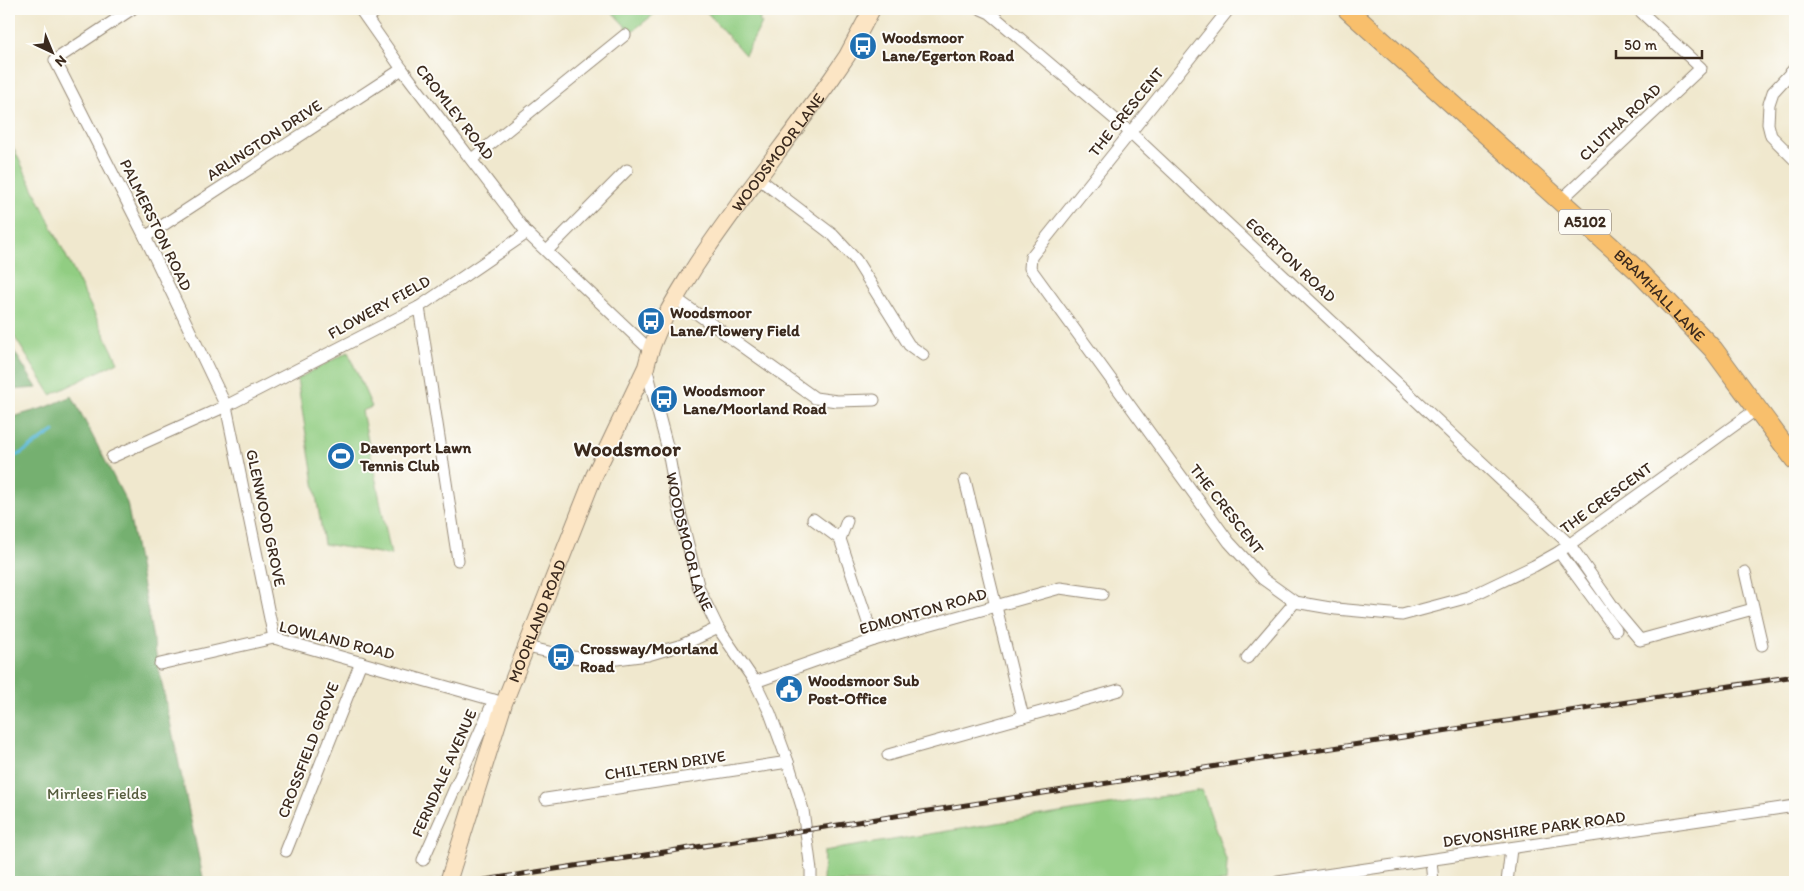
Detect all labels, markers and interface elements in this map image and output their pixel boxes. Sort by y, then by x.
north arrow [28,28,78,78]
place label: Woodsmoor Lane/Egerton Road [882,28,1014,66]
scale bar [1616,28,1703,60]
bus stop icon: Woodsmoor Lane/Egerton Road [848,31,878,61]
text: 50 m [1624,36,1657,54]
text: N [51,52,70,70]
street label: CROMLEY ROAD [412,60,499,164]
street label: THE CRESCENT [1084,64,1168,160]
street label: CLUTHA ROAD [1575,79,1665,165]
street label: WOODSMOOR LANE [727,89,828,215]
street label: ARLINGTON DRIVE [203,96,325,184]
street label: PALMERSTON ROAD [116,156,196,294]
road number: A5102 [1559,210,1611,234]
street label: EGERTON ROAD [1242,213,1340,307]
street label: BRAMHALL LANE [1610,245,1710,345]
street label: FLOWERY FIELD [325,271,433,343]
place label: Woodsmoor Lane/Flowery Field [670,303,800,341]
bus stop icon: Woodsmoor Lane/Flowery Field [636,306,666,336]
place label: Woodsmoor Lane/Moorland Road [683,381,827,418]
bus stop icon: Woodsmoor Lane/Moorland Road [649,384,679,414]
district label: Woodsmoor [573,436,681,461]
place label: Davenport Lawn Tennis Club [359,438,472,475]
sports icon: Davenport Lawn Tennis Club [326,441,356,471]
street label: GLENWOOD GROVE [242,448,290,588]
street label: THE CRESCENT [1556,458,1656,538]
street label: THE CRESCENT [1186,460,1268,558]
street label: WOODSMOOR LANE [663,470,718,614]
street label: MOORLAND ROAD [504,556,570,685]
street label: EDMONTON ROAD [857,584,989,638]
street label: LOWLAND ROAD [277,616,397,664]
place label: Crossway/Moorland Road [580,639,718,676]
bus stop icon: Crossway/Moorland Road [546,642,576,672]
place label: Woodsmoor Sub Post-Office [808,671,919,708]
public building icon: Woodsmoor Sub Post-Office [774,674,804,704]
street label: CROSSFIELD GROVE [273,679,343,821]
street label: FERNDALE AVENUE [407,706,481,840]
street label: CHILTERN DRIVE [603,746,727,784]
park label: Mirrlees Fields [47,784,147,803]
street label: DEVONSHIRE PARK ROAD [1441,807,1627,851]

